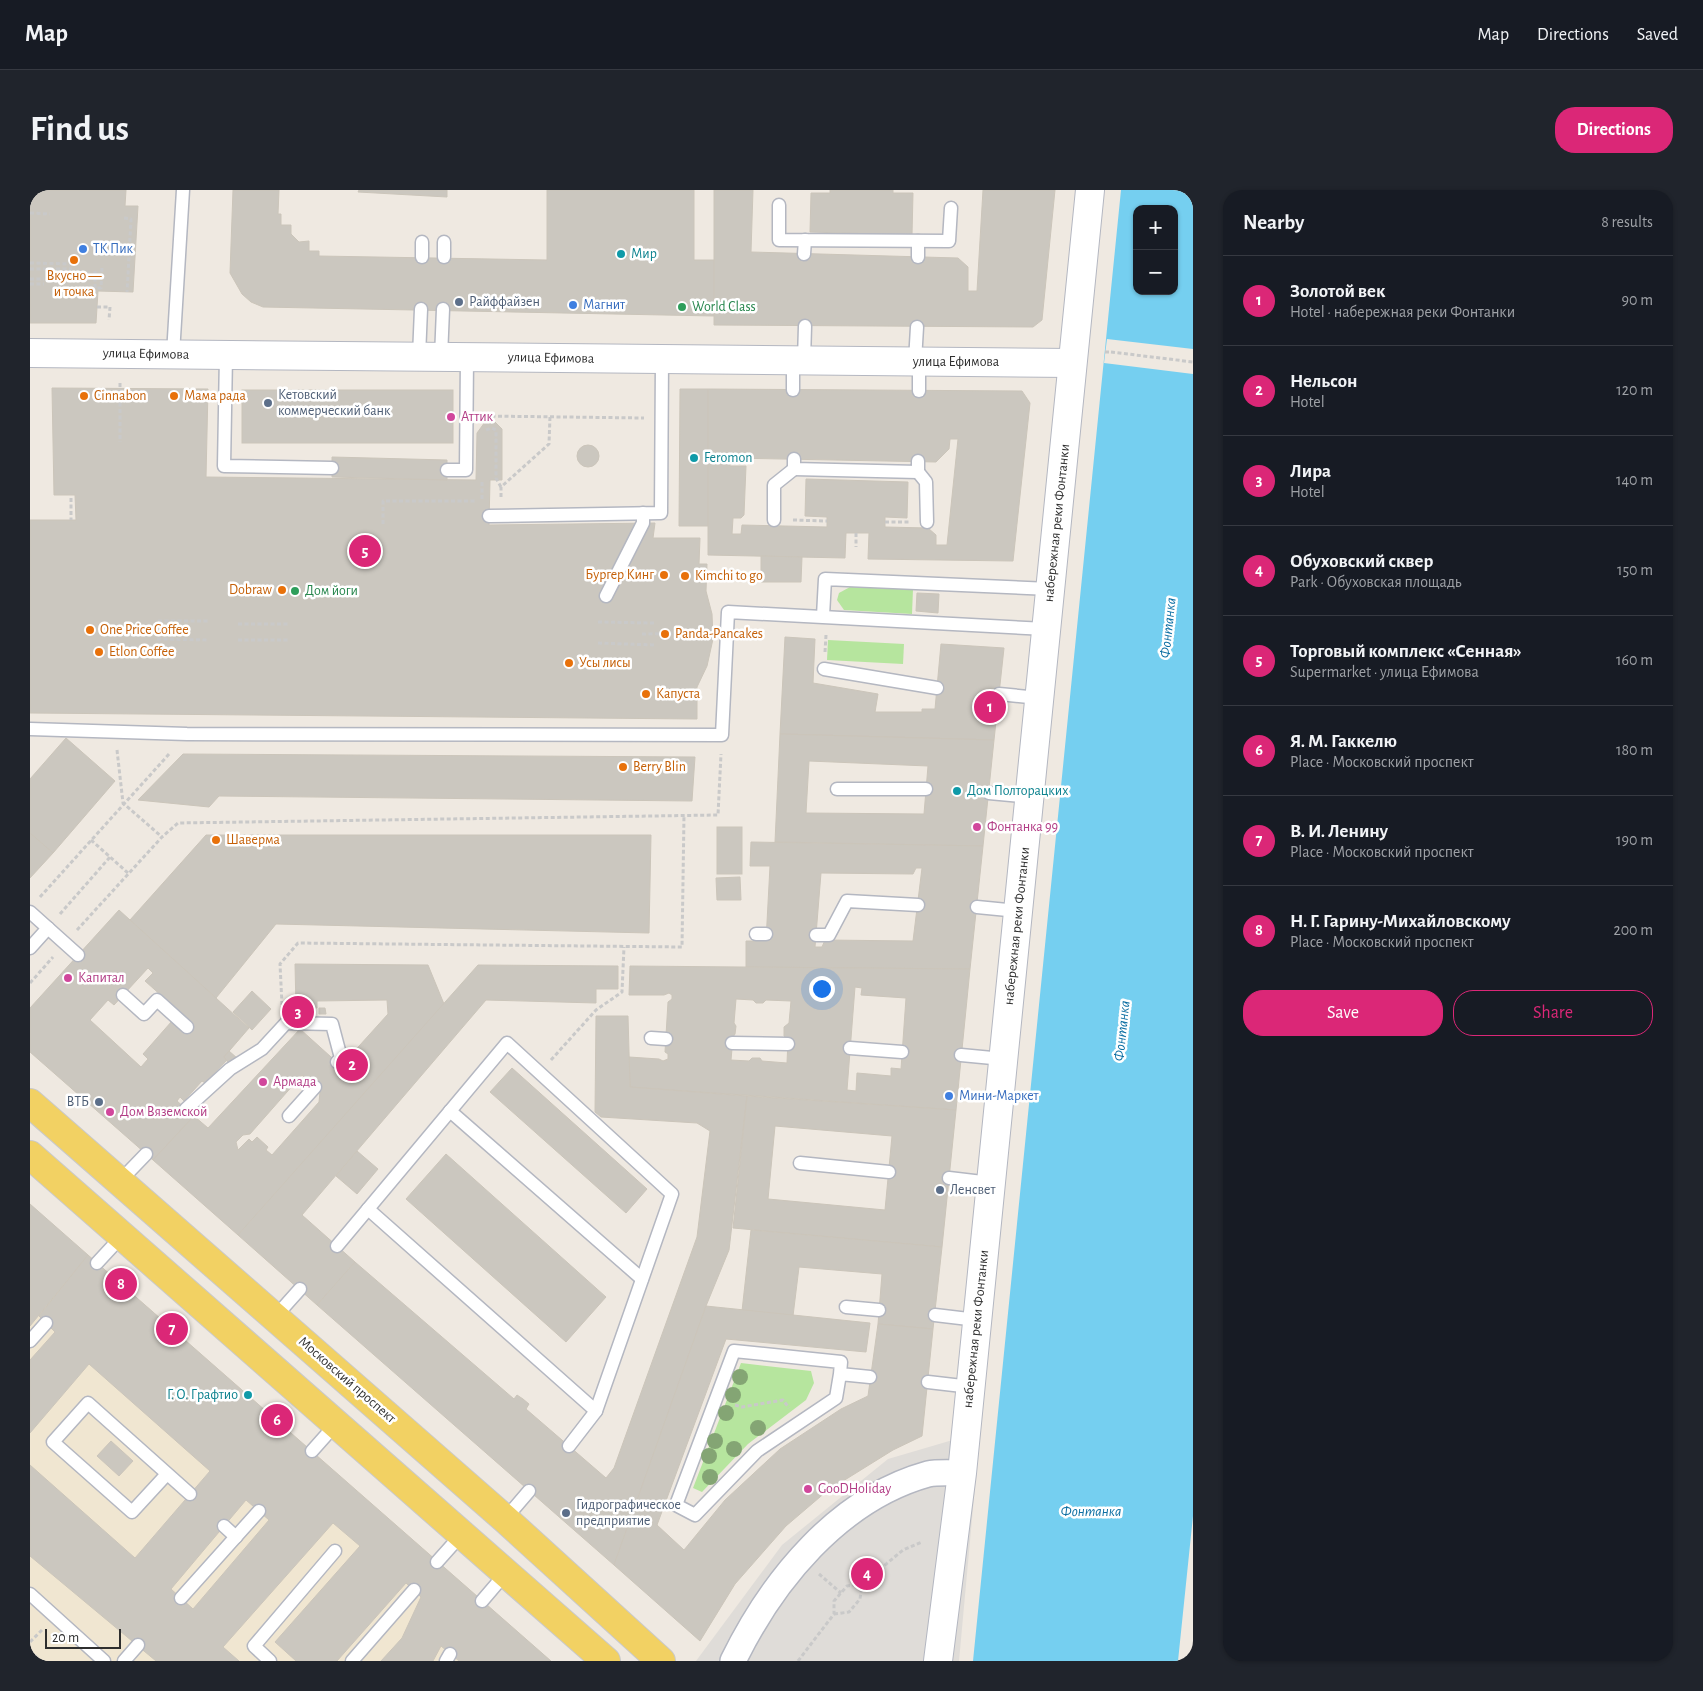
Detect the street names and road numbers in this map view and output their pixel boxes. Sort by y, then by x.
street label: улица Ефимова [102,346,190,362]
street label: улица Ефимова [507,350,595,366]
street label: улица Ефимова [912,355,1000,369]
street label: набережная реки Фонтанки [1042,443,1072,603]
street label: набережная реки Фонтанки [1002,846,1032,1006]
street label: набережная реки Фонтанки [961,1249,991,1409]
street label: Московский проспект [296,1334,399,1426]

